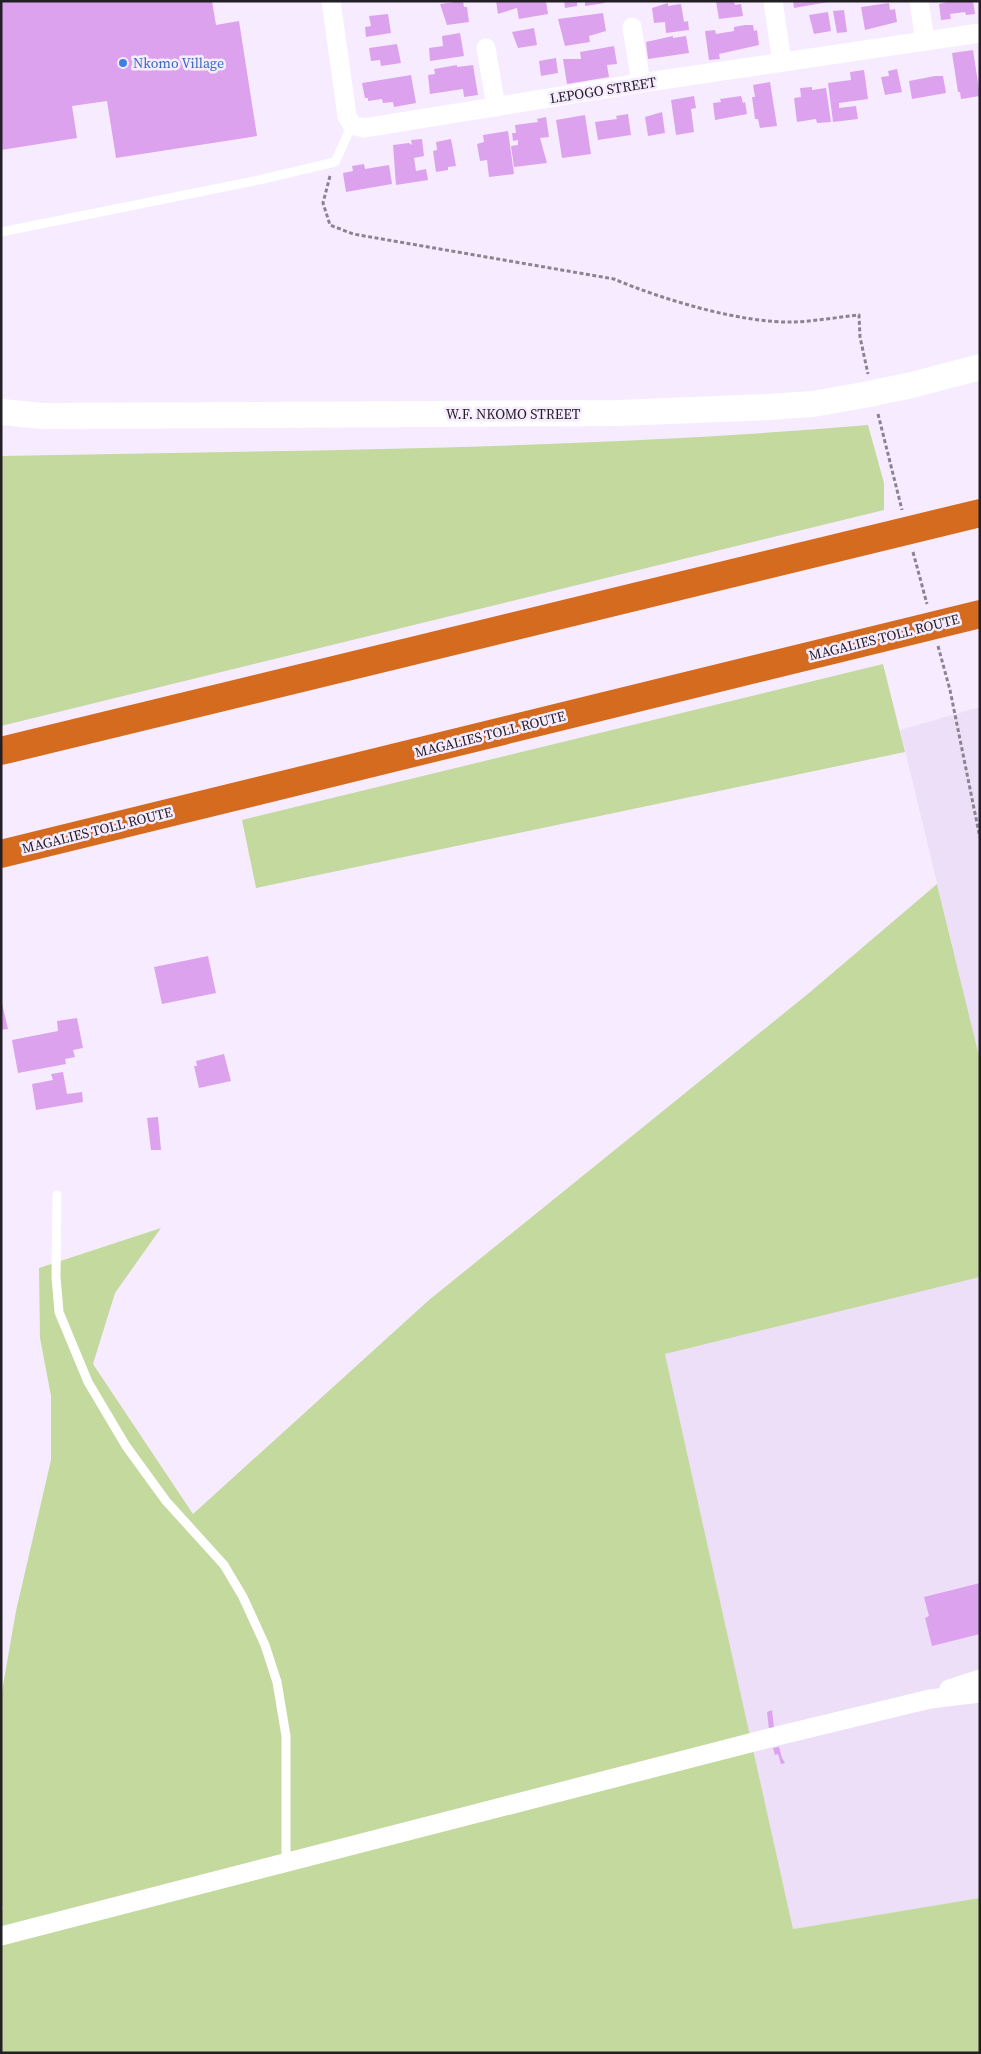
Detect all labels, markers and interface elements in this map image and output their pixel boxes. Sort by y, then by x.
place label: Nkomo Village [133,53,224,73]
marker: Nkomo Village [117,57,129,69]
street label: LEPOGO STREET [548,72,658,108]
street label: W.F. NKOMO STREET [446,404,581,424]
street label: MAGALIES TOLL ROUTE [807,609,961,665]
street label: MAGALIES TOLL ROUTE [413,706,567,762]
street label: MAGALIES TOLL ROUTE [20,802,174,858]

